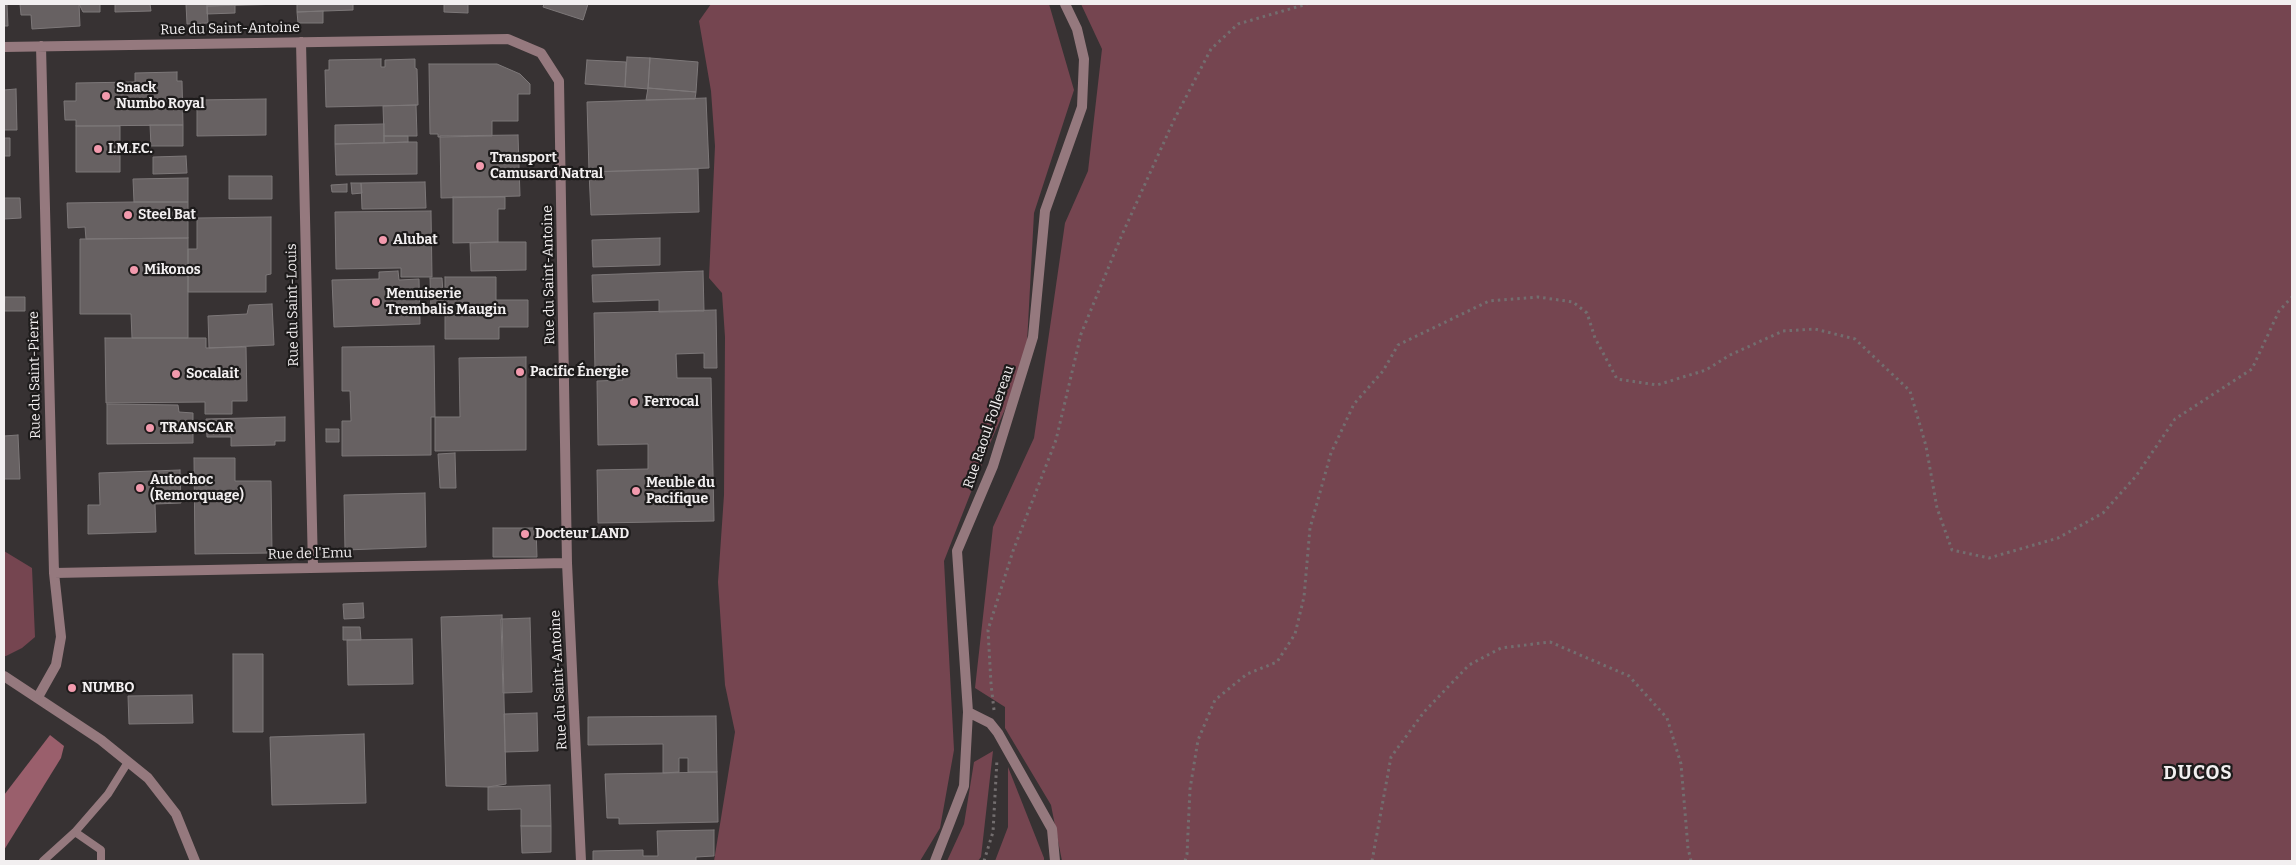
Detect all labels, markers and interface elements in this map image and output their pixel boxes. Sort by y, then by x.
street label: Rue du Saint-Antoine [160,19,300,39]
place label: Snack Numbo Royal [116,80,205,112]
marker: Snack Numbo Royal [100,90,112,102]
place label: I.M.F.C. [108,141,153,157]
marker: I.M.F.C. [92,143,104,155]
place label: Transport Camusard Natral [490,150,603,182]
marker: Transport Camusard Natral [474,160,486,172]
street label: Rue du Saint-Antoine [539,205,559,345]
place label: Steel Bat [138,207,196,223]
marker: Steel Bat [122,209,134,221]
place label: Alubat [393,232,438,248]
marker: Alubat [377,234,389,246]
street label: Rue du Saint-Louis [284,243,302,367]
place label: Mikonos [144,262,201,278]
marker: Mikonos [128,264,140,276]
place label: Menuiserie Trembalis Maugin [386,286,506,318]
marker: Menuiserie Trembalis Maugin [370,296,382,308]
street label: Rue du Saint-Pierre [25,311,45,439]
street label: Rue Raoul Follereau [960,363,1018,491]
place label: Pacific Énergie [530,364,629,380]
place label: Socalait [186,366,239,382]
marker: Pacific Énergie [514,366,526,378]
marker: Socalait [170,368,182,380]
place label: Ferrocal [644,394,699,410]
marker: Ferrocal [628,396,640,408]
place label: TRANSCAR [160,420,234,436]
marker: TRANSCAR [144,422,156,434]
place label: Autochoc (Remorquage) [150,472,244,504]
place label: Meuble du Pacifique [646,475,715,508]
marker: Autochoc (Remorquage) [134,482,146,494]
marker: Meuble du Pacifique [630,485,642,497]
place label: Docteur LAND [535,526,629,542]
marker: Docteur LAND [519,528,531,540]
street label: Rue de l'Emu [268,545,352,563]
street label: Rue du Saint-Antoine [547,610,571,750]
place label: NUMBO [82,680,134,696]
marker: NUMBO [66,682,78,694]
district label: DUCOS [2163,763,2233,785]

